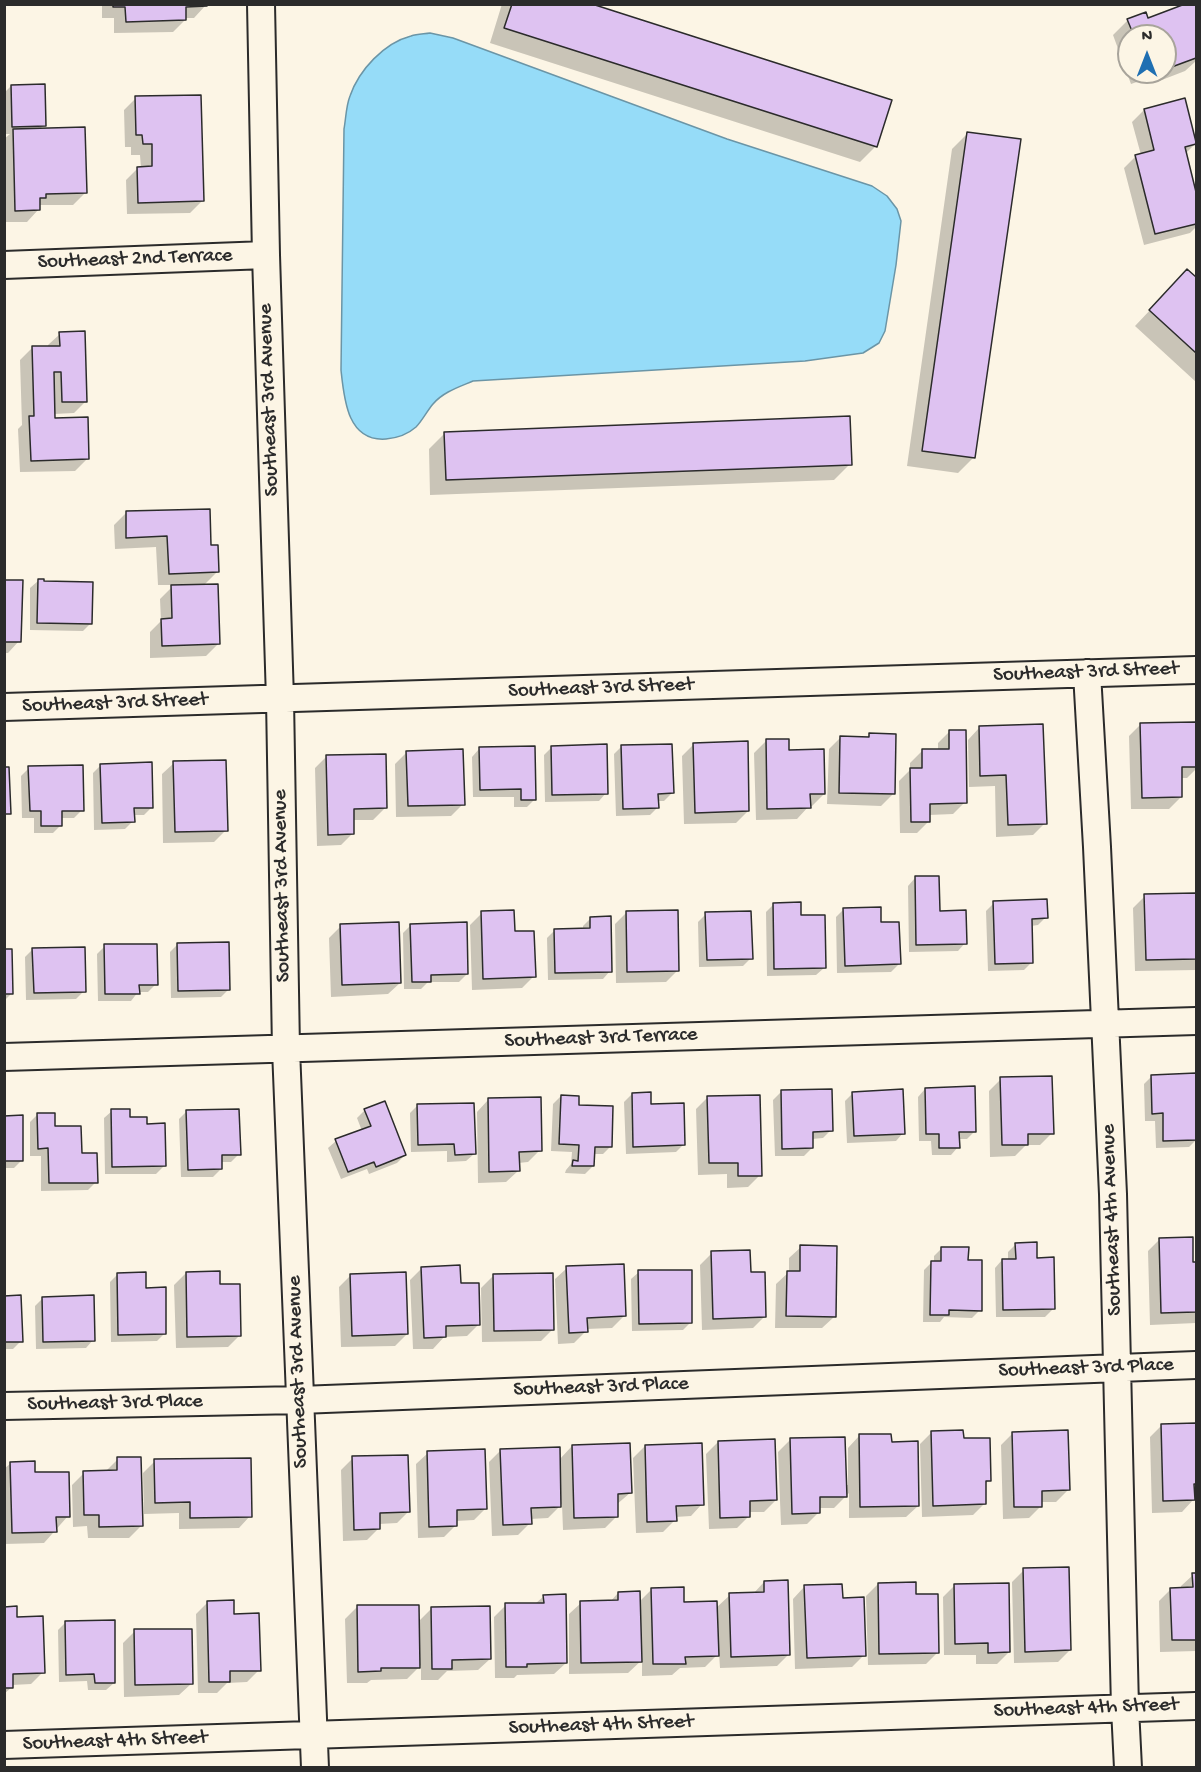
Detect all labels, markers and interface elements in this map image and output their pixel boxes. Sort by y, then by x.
north arrow [1117,24,1177,84]
text: N [1142,28,1152,47]
street label: Southeast 2nd Terrace [37,244,233,276]
street label: Southeast 3rd Avenue [254,303,286,497]
street label: Southeast 3rd Street [993,657,1179,689]
street label: Southeast 3rd Street [508,673,694,705]
street label: Southeast 3rd Street [22,688,208,720]
street label: Southeast 3rd Avenue [269,789,297,983]
street label: Southeast 3rd Terrace [504,1023,698,1055]
street label: Southeast 4th Avenue [1097,1124,1129,1316]
street label: Southeast 3rd Avenue [283,1275,315,1469]
street label: Southeast 3rd Place [998,1353,1174,1385]
street label: Southeast 3rd Place [513,1372,689,1404]
street label: Southeast 3rd Place [27,1390,203,1418]
street label: Southeast 4th Street [993,1693,1179,1725]
street label: Southeast 4th Street [508,1710,694,1742]
street label: Southeast 4th Street [22,1726,208,1758]

